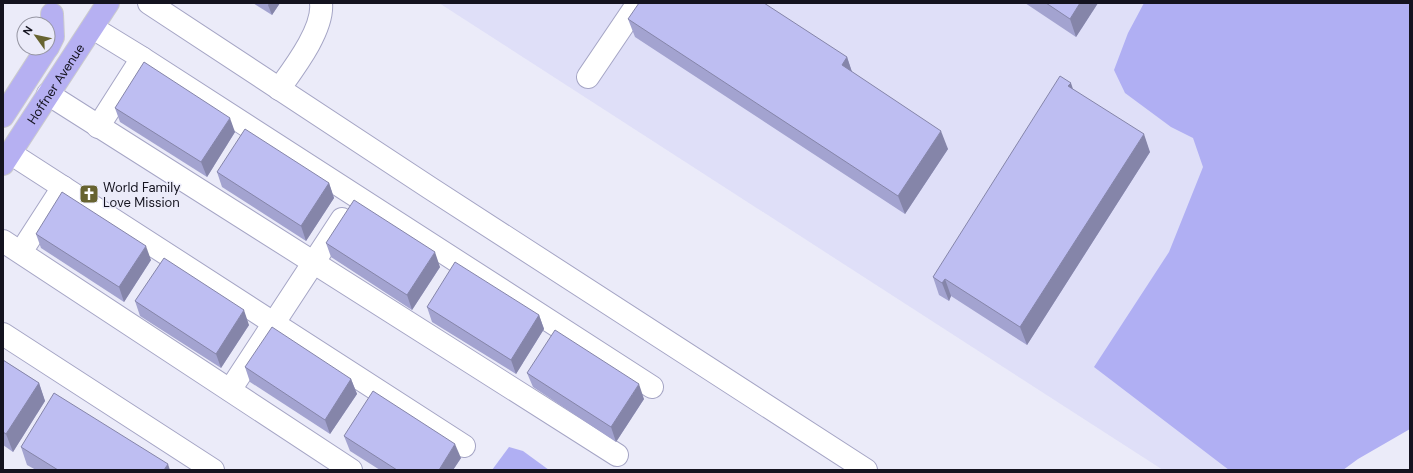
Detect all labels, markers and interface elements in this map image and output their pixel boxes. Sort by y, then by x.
north arrow [16,16,56,56]
text: N [20,23,36,38]
street label: Hoffner Avenue [23,40,88,127]
place label: World Family Love Mission [103,179,180,211]
church icon: World Family Love Mission [78,183,100,205]

